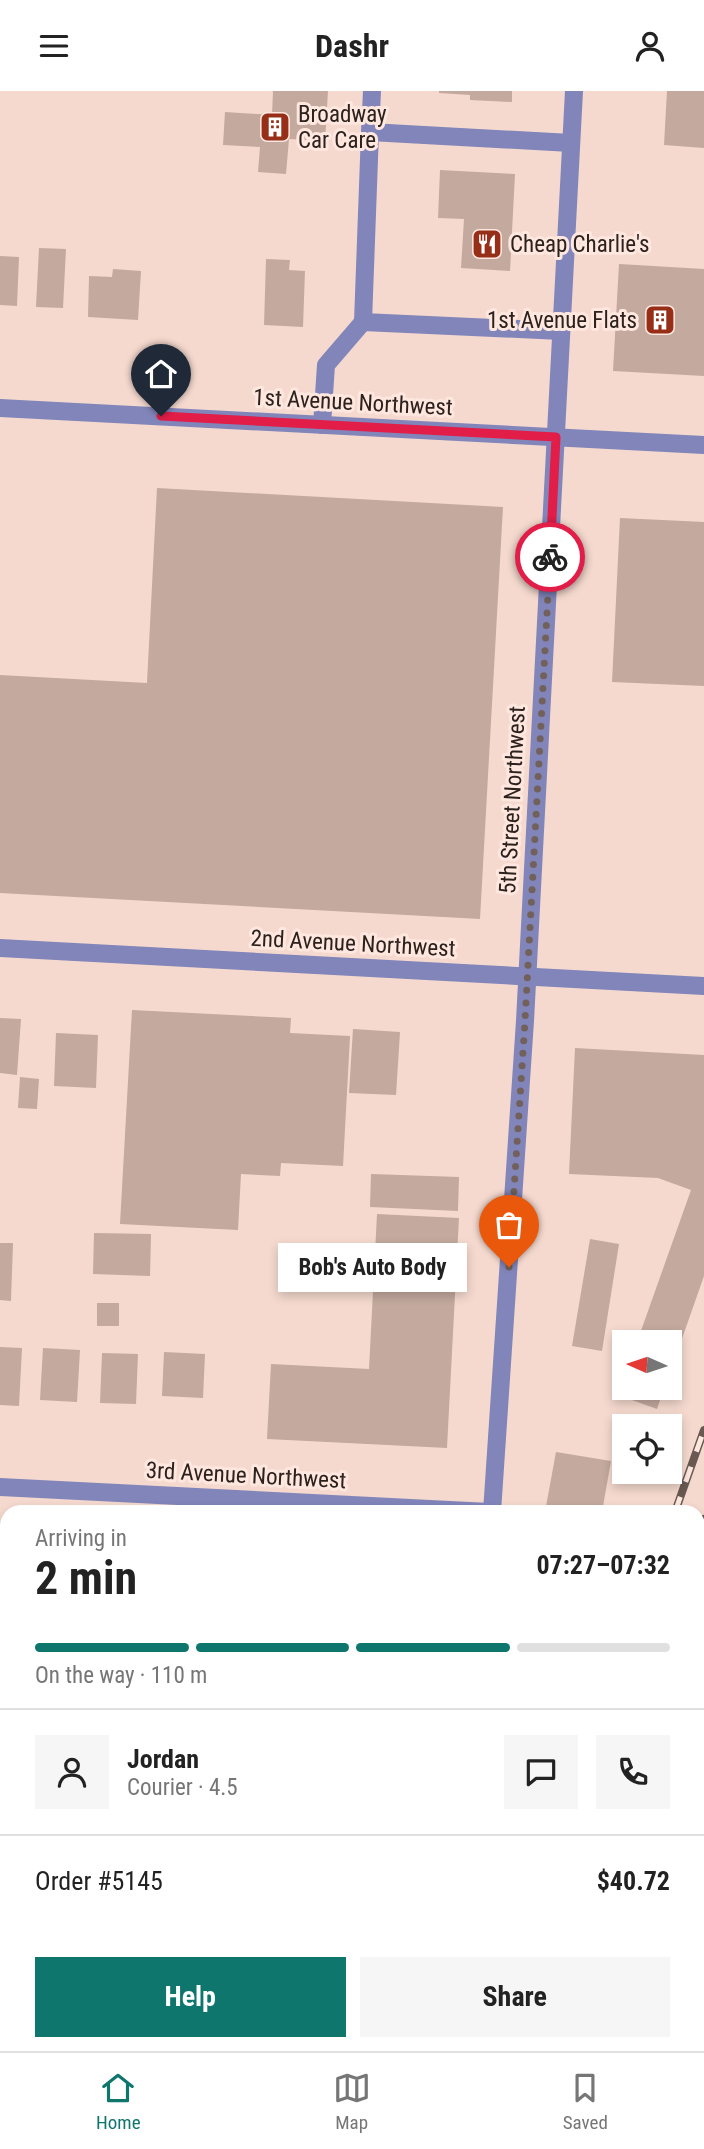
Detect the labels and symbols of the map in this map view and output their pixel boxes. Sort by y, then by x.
place label: Broadway Car Care [298,101,387,154]
building icon: Broadway Car Care [258,110,292,144]
restaurant icon: Cheap Charlie's [470,227,504,261]
place label: Cheap Charlie's [510,231,650,258]
building icon: 1st Avenue Flats [643,303,677,337]
place label: 1st Avenue Flats [487,307,637,334]
pin [131,344,191,416]
street label: 1st Avenue Northwest [253,384,453,421]
courier [515,522,585,592]
street label: 5th Street Northwest [494,705,531,895]
street label: 2nd Avenue Northwest [250,925,456,962]
pin [479,1195,539,1267]
callout: Bob's Auto Body [278,1243,467,1291]
north arrow [612,1330,682,1400]
street label: 3rd Avenue Northwest [145,1457,347,1494]

